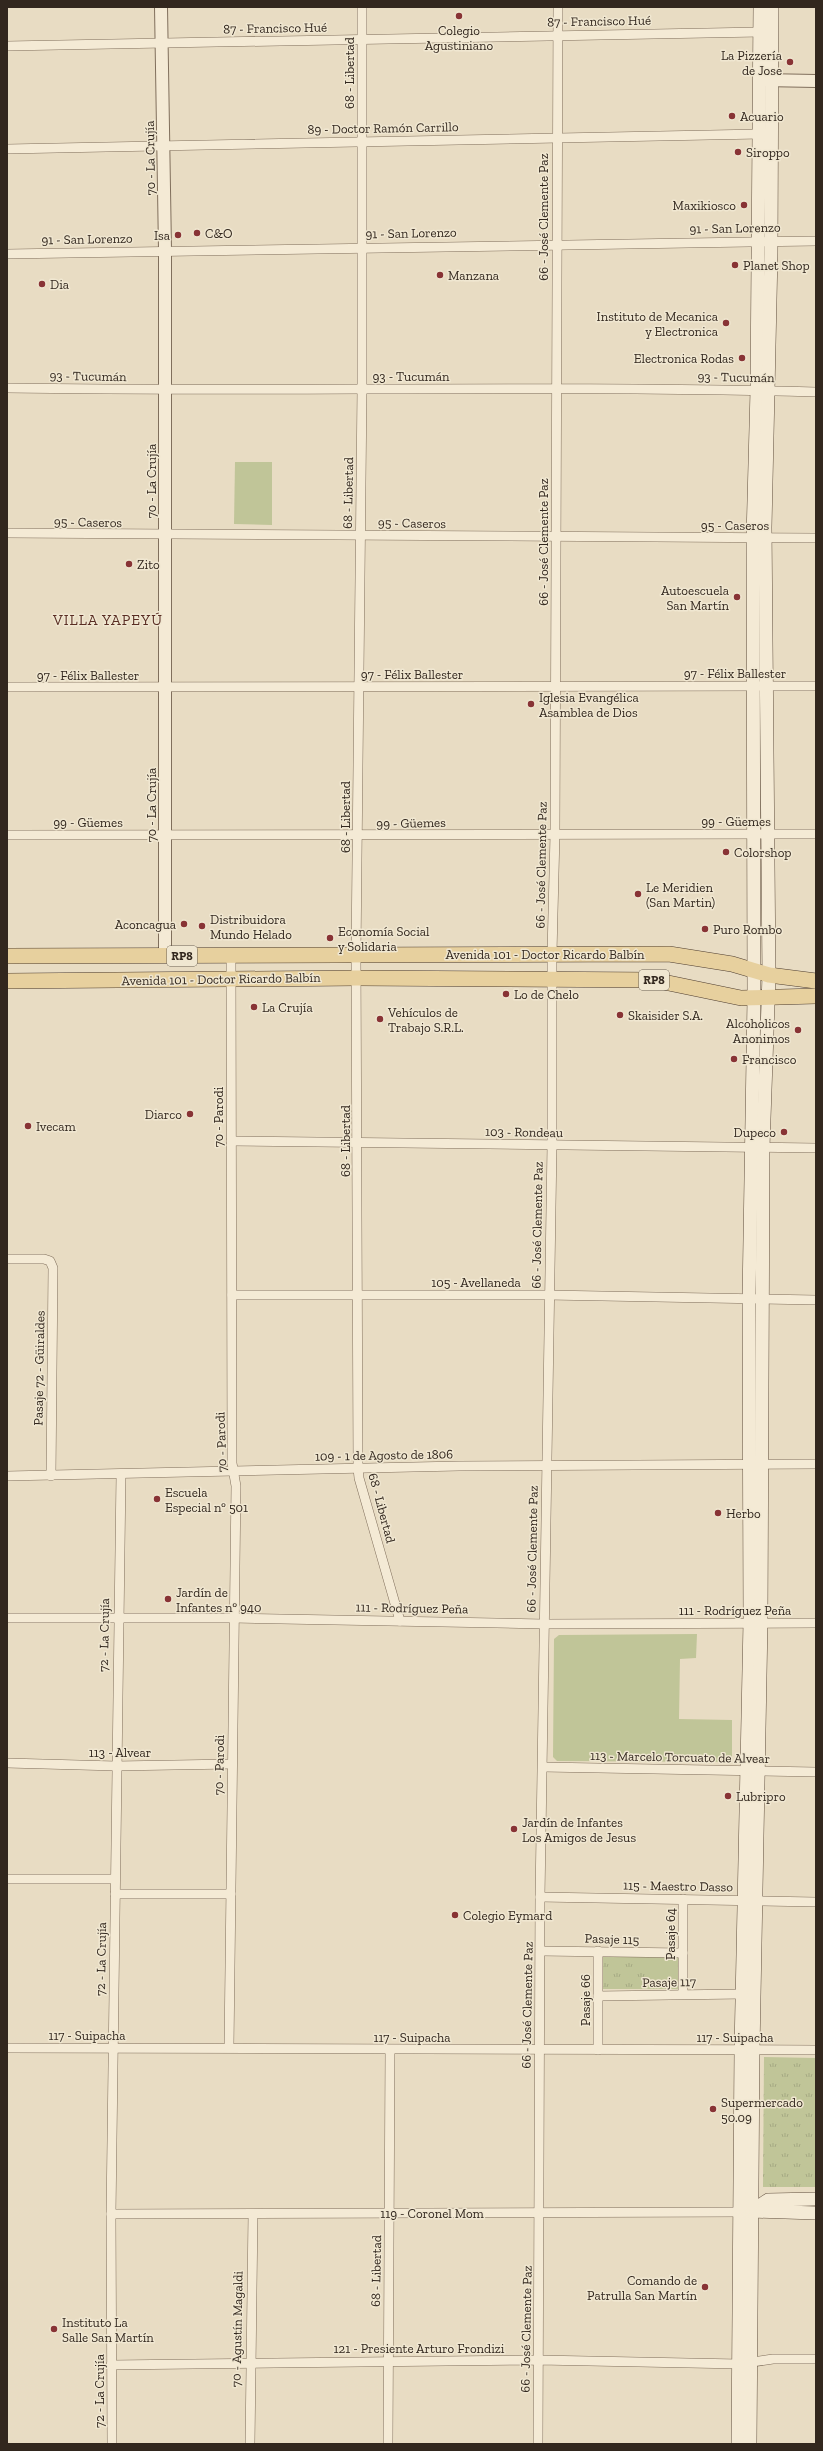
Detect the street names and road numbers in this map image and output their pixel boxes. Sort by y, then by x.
street label: 87 - Francisco Hué [547,13,651,29]
street label: 87 - Francisco Hué [223,20,327,36]
street label: 68 - Libertad [342,37,357,109]
street label: 89 - Doctor Ramón Carrillo [307,119,459,137]
street label: 70 - La Crujía [142,120,159,195]
street label: 66 - José Clemente Paz [536,153,551,281]
street label: 91 - San Lorenzo [689,220,781,236]
street label: 91 - San Lorenzo [365,225,457,241]
street label: 91 - San Lorenzo [41,231,133,247]
street label: 93 - Tucumán [49,368,127,384]
street label: 93 - Tucumán [372,369,450,384]
street label: 93 - Tucumán [697,369,775,385]
street label: 70 - La Crujía [144,443,160,518]
street label: 68 - Libertad [340,457,356,529]
street label: 66 - José Clemente Paz [536,478,551,606]
street label: 95 - Caseros [54,514,123,530]
street label: 95 - Caseros [378,515,447,531]
street label: 95 - Caseros [701,518,769,533]
street label: 97 - Félix Ballester [684,666,786,681]
street label: 97 - Félix Ballester [361,667,463,682]
street label: 97 - Félix Ballester [37,668,139,683]
street label: 70 - La Crujía [144,767,160,842]
street label: 68 - Libertad [338,781,353,853]
street label: 66 - José Clemente Paz [532,801,550,929]
street label: 99 - Güemes [701,814,771,829]
street label: 99 - Güemes [53,815,123,830]
street label: 99 - Güemes [376,815,446,831]
road number: RP8 [167,946,197,966]
street label: Avenida 101 - Doctor Ricardo Balbín [445,947,645,962]
street label: Avenida 101 - Doctor Ricardo Balbín [121,970,321,988]
road number: RP8 [639,970,669,990]
street label: 70 - Parodi [211,1086,226,1147]
street label: 68 - Libertad [338,1105,353,1177]
street label: 103 - Rondeau [485,1124,564,1140]
street label: 66 - José Clemente Paz [528,1161,546,1289]
street label: 105 - Avellaneda [431,1275,522,1290]
street label: Pasaje 72 - Güiraldes [30,1310,49,1426]
street label: 70 - Parodi [212,1411,230,1473]
street label: 109 - 1 de Agosto de 1806 [315,1446,453,1464]
street label: 68 - Libertad [365,1471,399,1545]
street label: 66 - José Clemente Paz [523,1485,541,1613]
street label: 72 - La Crujía [96,1597,113,1672]
street label: 111 - Rodríguez Peña [356,1600,469,1616]
street label: 111 - Rodríguez Peña [679,1603,792,1618]
street label: 70 - Parodi [211,1734,227,1795]
street label: 113 - Alvear [89,1745,151,1760]
street label: 113 - Marcelo Torcuato de Alvear [590,1748,770,1766]
street label: 115 - Maestro Dasso [623,1878,733,1894]
street label: Pasaje 64 [663,1908,679,1960]
street label: 72 - La Crujía [93,1921,110,1996]
street label: Pasaje 115 [584,1931,640,1948]
street label: 66 - José Clemente Paz [518,1941,536,2069]
street label: Pasaje 66 [578,1974,594,2026]
street label: Pasaje 117 [642,1974,696,1991]
street label: 117 - Suipacha [48,2028,126,2043]
street label: 117 - Suipacha [373,2030,451,2045]
street label: 117 - Suipacha [696,2030,774,2045]
street label: 119 - Coronel Mom [380,2206,485,2221]
street label: 68 - Libertad [368,2235,384,2307]
street label: 66 - José Clemente Paz [517,2265,535,2393]
street label: 70 - Agustín Magaldi [228,2270,246,2387]
street label: 121 - Presiente Arturo Frondizi [334,2341,505,2356]
street label: 72 - La Crujía [92,2353,108,2428]

